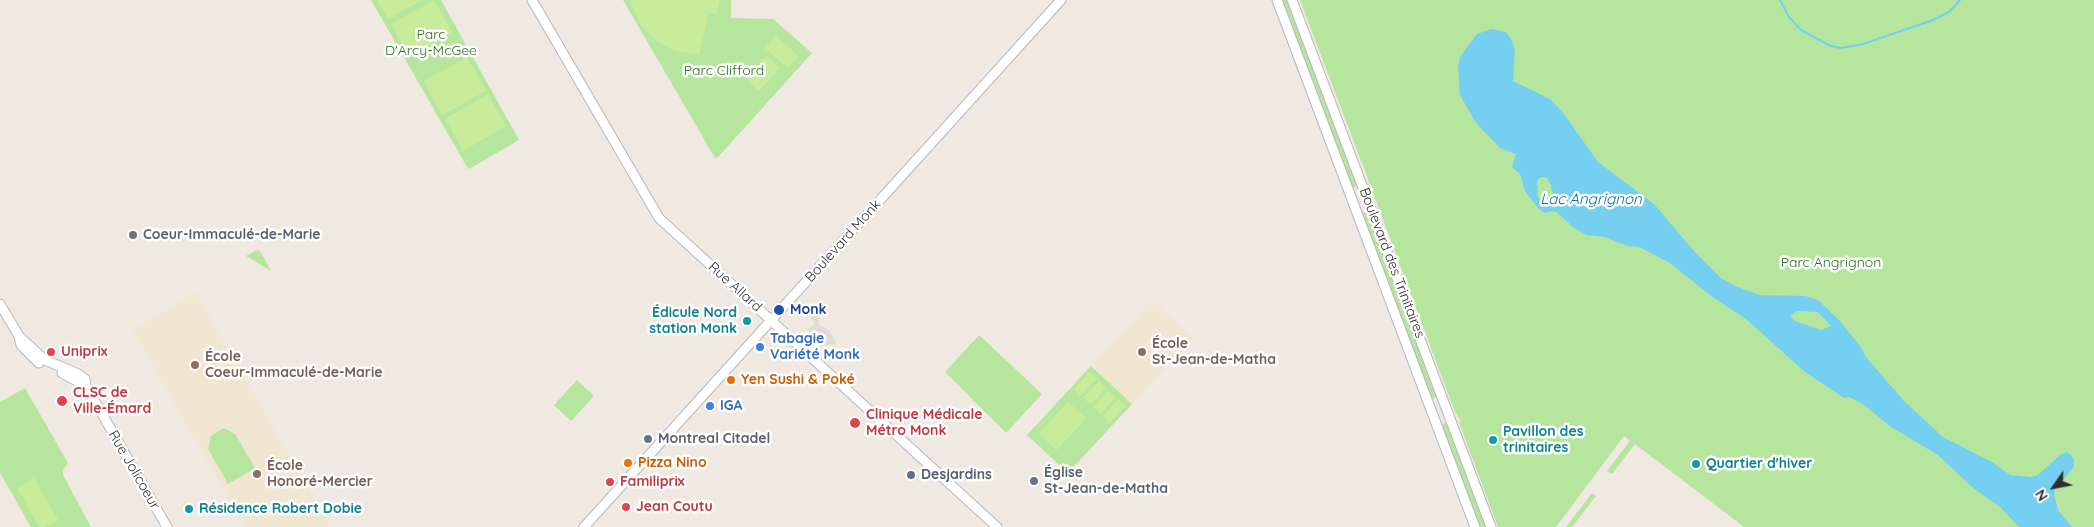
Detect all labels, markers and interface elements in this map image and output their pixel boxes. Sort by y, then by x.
park label: Parc D'Arcy-McGee [385,27,477,59]
park label: Parc Clifford [684,63,764,79]
street label: Boulevard des Trinitaires [1356,186,1428,340]
water label: Lac Angrignon [1540,190,1642,208]
street label: Boulevard Monk [802,196,884,286]
place label: Coeur-Immaculé-de-Marie [143,227,321,243]
marker: Coeur-Immaculé-de-Marie [127,229,139,241]
park label: Parc Angrignon [1781,255,1881,271]
street label: Rue Allard [705,259,765,315]
place label: Monk [790,302,827,318]
marker: Monk [772,303,786,317]
place label: Édicule Nord station Monk [649,305,737,338]
marker: Édicule Nord station Monk [741,315,753,327]
place label: Tabagie Variété Monk [770,331,860,364]
place label: École St-Jean-de-Matha [1152,336,1276,368]
marker: Tabagie Variété Monk [754,341,766,353]
place label: Uniprix [61,344,108,360]
marker: Uniprix [45,346,57,358]
marker: École St-Jean-de-Matha [1136,346,1148,358]
place label: École Coeur-Immaculé-de-Marie [205,349,383,382]
marker: École Coeur-Immaculé-de-Marie [189,359,201,371]
place label: Yen Sushi & Poké [741,372,855,388]
marker: Yen Sushi & Poké [725,374,737,386]
place label: CLSC de Ville-Émard [73,385,151,418]
marker: CLSC de Ville-Émard [55,394,69,408]
place label: IGA [720,398,743,414]
marker: IGA [704,400,716,412]
place label: Clinique Médicale Métro Monk [866,407,982,440]
marker: Clinique Médicale Métro Monk [848,416,862,430]
place label: Pavillon des trinitaires [1503,424,1583,457]
street label: Rue Jolicoeur [105,427,163,513]
place label: Montreal Citadel [658,431,770,447]
marker: Montreal Citadel [642,433,654,445]
marker: Pavillon des trinitaires [1487,434,1499,446]
place label: Pizza Nino [638,455,707,471]
place label: Quartier d'hiver [1706,456,1812,472]
marker: Pizza Nino [622,457,634,469]
place label: École Honoré-Mercier [267,458,373,491]
marker: Quartier d'hiver [1690,458,1702,470]
north arrow [2029,462,2079,512]
place label: Église St-Jean-de-Matha [1044,465,1168,498]
place label: Desjardins [921,467,992,483]
marker: École Honoré-Mercier [251,468,263,480]
marker: Desjardins [905,469,917,481]
place label: Familiprix [620,474,685,490]
marker: Église St-Jean-de-Matha [1028,475,1040,487]
marker: Familiprix [604,476,616,488]
text: N [2031,486,2052,504]
place label: Jean Coutu [636,499,713,515]
place label: Résidence Robert Dobie [199,501,362,517]
marker: Jean Coutu [620,501,632,513]
marker: Résidence Robert Dobie [183,503,195,515]

